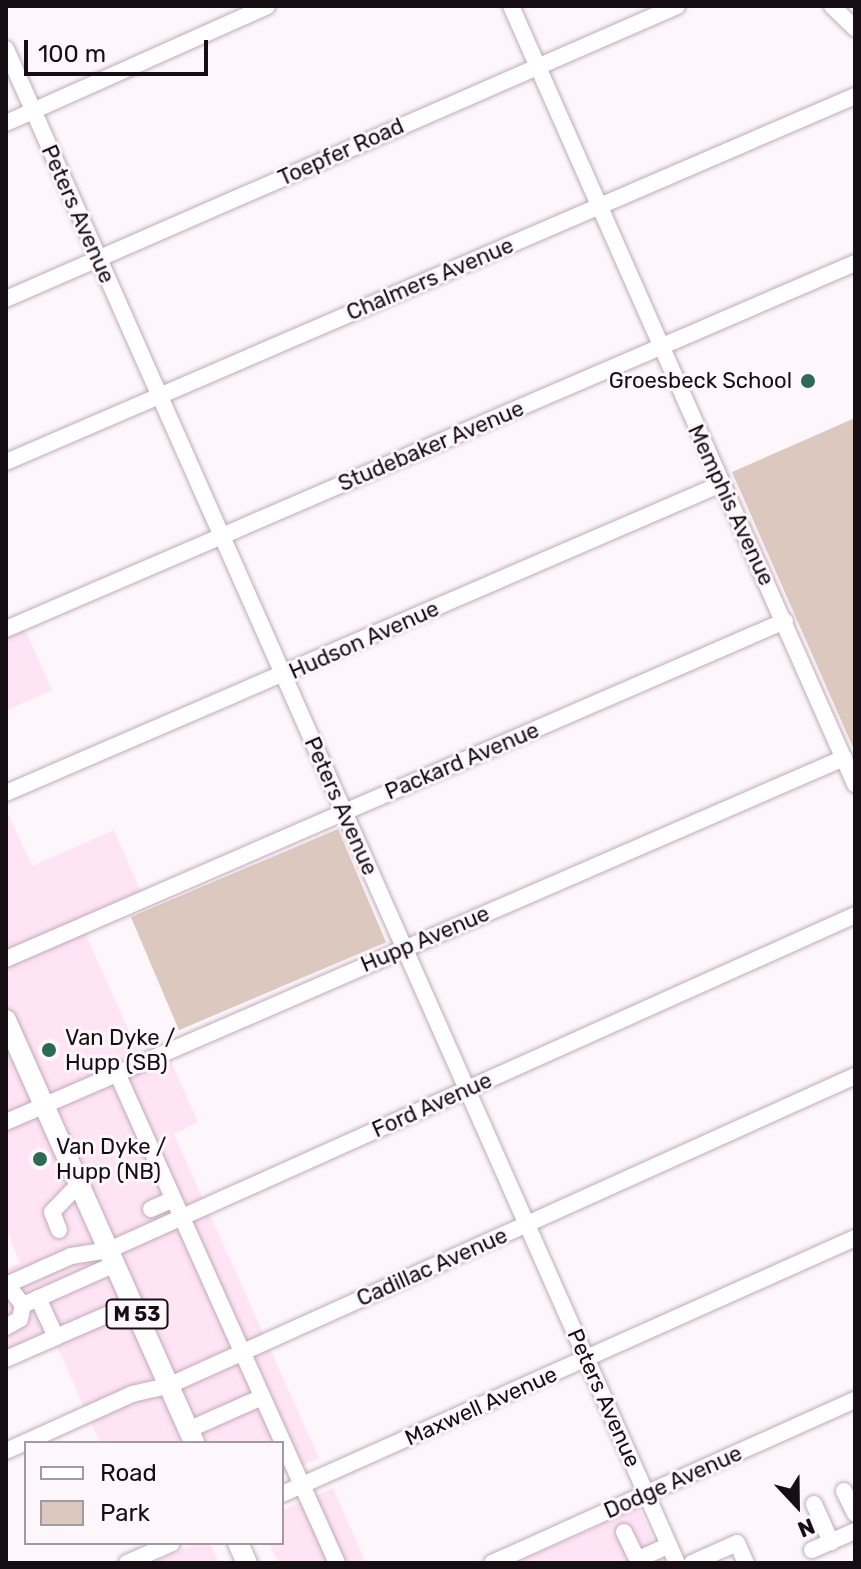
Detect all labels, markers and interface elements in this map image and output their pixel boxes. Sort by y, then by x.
scale bar [28,24,212,74]
text: 100 m [38,40,106,68]
street label: Toepfer Road [274,112,408,192]
street label: Peters Avenue [36,140,120,288]
street label: Chalmers Avenue [342,232,518,326]
place label: Groesbeck School [609,368,792,394]
marker: Groesbeck School [799,372,817,390]
street label: Studebaker Avenue [334,395,528,497]
street label: Memphis Avenue [682,420,780,590]
street label: Hudson Avenue [285,595,443,685]
street label: Packard Avenue [381,717,543,805]
street label: Peters Avenue [299,732,383,880]
street label: Hupp Avenue [357,900,493,978]
place label: Van Dyke / Hupp (SB) [65,1024,175,1076]
marker: Van Dyke / Hupp (SB) [40,1041,58,1059]
street label: Ford Avenue [368,1067,496,1143]
place label: Van Dyke / Hupp (NB) [56,1133,166,1184]
marker: Van Dyke / Hupp (NB) [31,1150,49,1168]
street label: Cadillac Avenue [352,1222,512,1312]
road number: M 53 [105,1298,169,1330]
street label: Peters Avenue [562,1324,646,1472]
street label: Maxwell Avenue [401,1361,561,1451]
street label: Dodge Avenue [600,1440,746,1524]
legend [24,1441,284,1545]
text: Road [100,1459,157,1487]
north arrow [757,1465,837,1545]
text: Park [100,1499,150,1527]
text: N [794,1512,819,1543]

